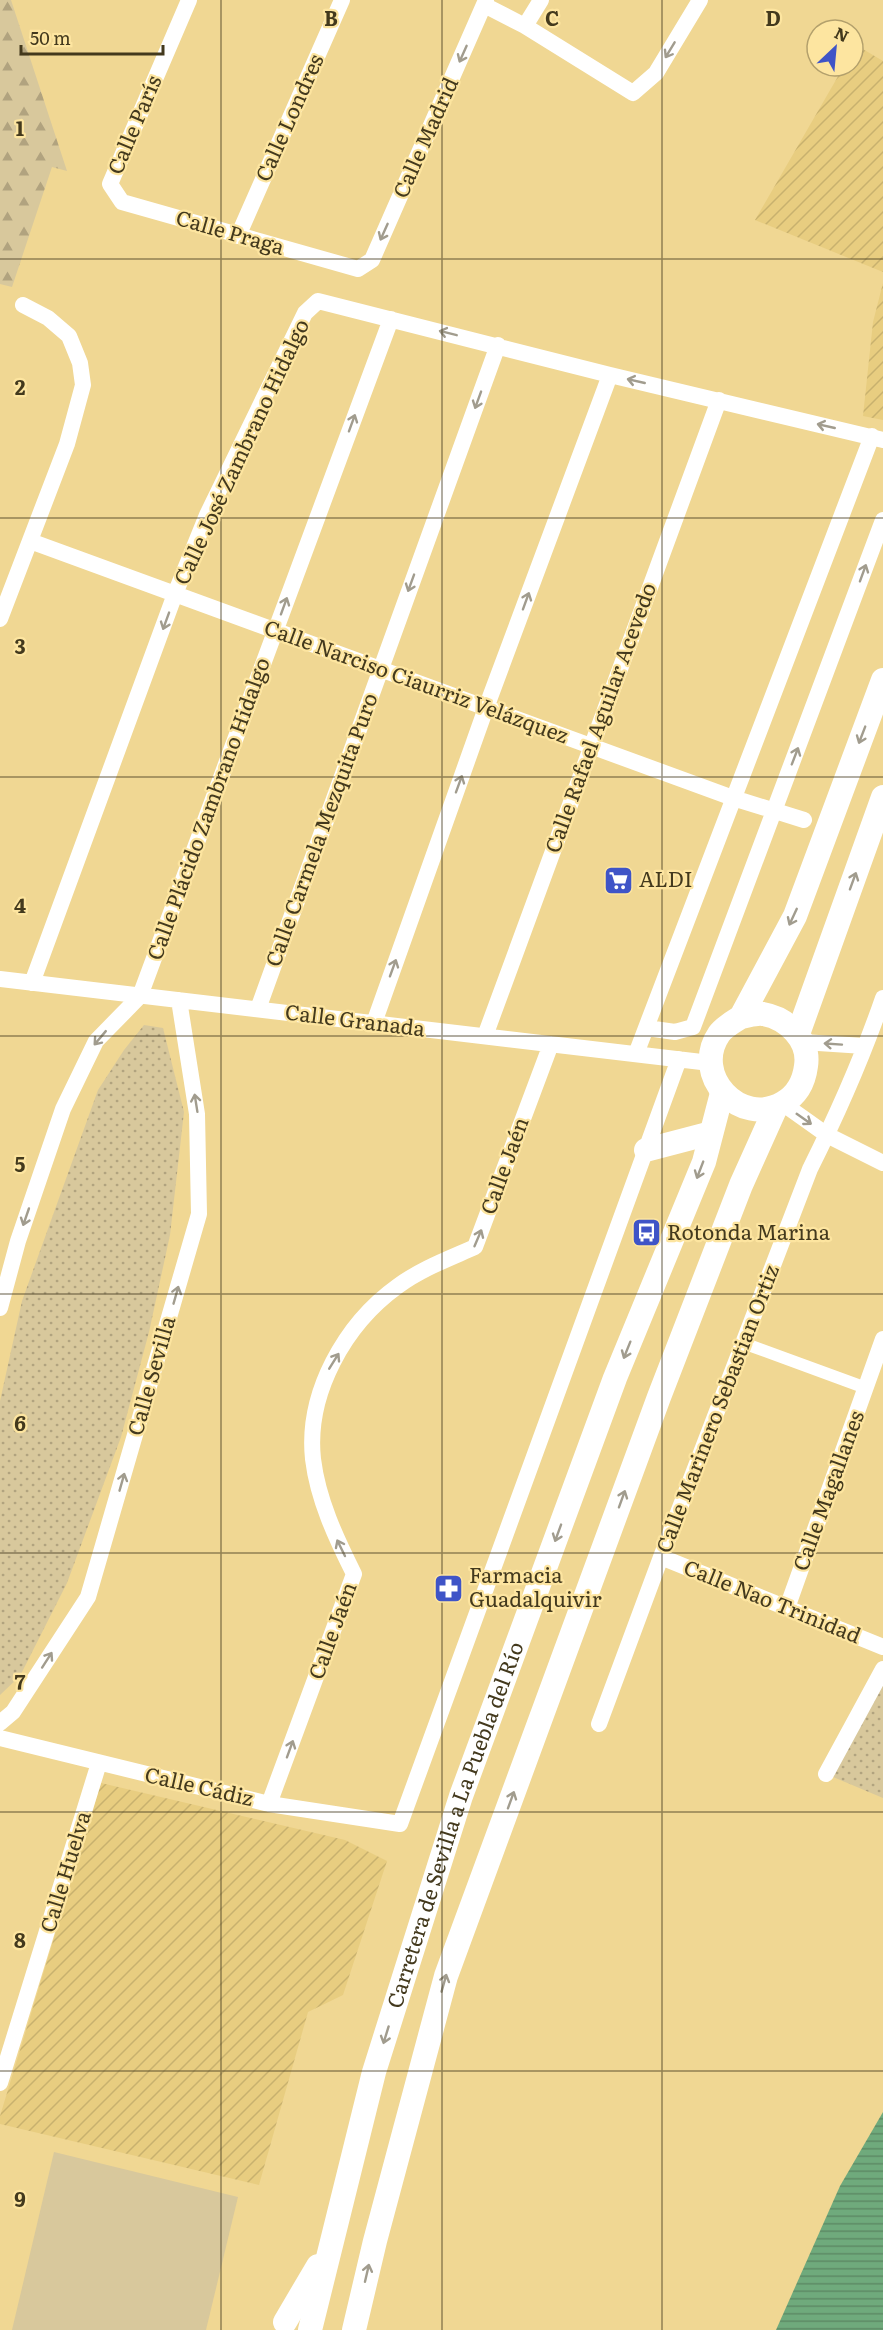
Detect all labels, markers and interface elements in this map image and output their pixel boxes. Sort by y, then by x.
text: B [324,2,338,32]
text: C [545,2,559,32]
text: D [765,2,781,32]
scale bar [21,18,164,56]
north arrow [805,18,865,78]
text: N [831,20,853,47]
text: 50 m [30,24,71,51]
one-way arrow [663,41,675,58]
one-way arrow [456,44,468,62]
street label: Calle Londres [246,48,330,186]
street label: Calle París [98,70,167,178]
street label: Calle Madrid [383,72,464,202]
text: 1 [16,112,24,142]
street label: Calle Praga [173,200,289,261]
one-way arrow [378,223,390,241]
street label: Calle José Zambrano Hidalgo [164,313,315,589]
one-way arrow [438,326,457,338]
text: 2 [15,371,26,401]
one-way arrow [627,375,647,386]
one-way arrow [472,390,483,409]
one-way arrow [348,414,359,433]
one-way arrow [817,419,836,431]
one-way arrow [859,564,870,583]
one-way arrow [405,574,416,592]
street label: Calle Rafael Aguilar Acevedo [535,578,662,857]
one-way arrow [521,592,532,611]
one-way arrow [280,597,291,616]
street label: Calle Narciso Ciaurriz Velázquez [260,610,573,749]
one-way arrow [159,611,170,629]
text: 3 [14,630,26,660]
street label: Calle Plácido Zambrano Hidalgo [137,652,276,964]
street label: Calle Carmela Mezquita Puro [256,688,384,970]
one-way arrow [856,725,867,744]
one-way arrow [791,747,802,766]
one-way arrow [454,775,465,794]
place label: ALDI [639,862,692,893]
supermarket icon: ALDI [602,864,634,896]
one-way arrow [849,872,860,890]
text: 4 [14,889,26,919]
one-way arrow [787,908,799,926]
one-way arrow [389,959,400,978]
street label: Calle Granada [284,995,428,1043]
one-way arrow [93,1030,107,1045]
one-way arrow [824,1039,844,1050]
one-way arrow [190,1094,201,1113]
street label: Calle Jaén [471,1112,535,1218]
one-way arrow [796,1113,812,1125]
text: 5 [15,1148,26,1178]
one-way arrow [694,1160,705,1178]
one-way arrow [19,1207,30,1226]
place label: Rotonda Marina [667,1215,831,1246]
bus stop icon: Rotonda Marina [630,1217,662,1249]
one-way arrow [473,1230,484,1248]
street label: Calle Marinero Sebastian Ortiz [646,1260,785,1557]
one-way arrow [171,1285,182,1304]
street label: Calle Sevilla [118,1311,182,1439]
one-way arrow [621,1340,632,1359]
one-way arrow [328,1353,340,1370]
street label: Calle Magallanes [783,1406,870,1575]
text: 6 [14,1407,26,1437]
one-way arrow [117,1473,128,1492]
one-way arrow [617,1490,628,1508]
one-way arrow [552,1523,563,1542]
one-way arrow [335,1539,347,1557]
street label: Calle Nao Trinidad [680,1550,866,1649]
place label: Farmacia Guadalquivir [469,1558,602,1613]
pharmacy icon: Farmacia Guadalquivir [432,1572,464,1604]
street label: Calle Jaén [299,1577,363,1683]
street label: Carretera de Sevilla a La Puebla del Río [377,1636,530,2011]
one-way arrow [40,1651,53,1668]
text: 7 [15,1666,26,1696]
one-way arrow [285,1740,296,1759]
street label: Calle Cádiz [142,1757,257,1812]
one-way arrow [506,1791,517,1810]
street label: Calle Huelva [30,1806,97,1936]
text: 8 [14,1924,26,1954]
one-way arrow [439,1974,451,1993]
one-way arrow [380,2025,391,2044]
text: 9 [14,2183,26,2213]
one-way arrow [362,2264,374,2283]

